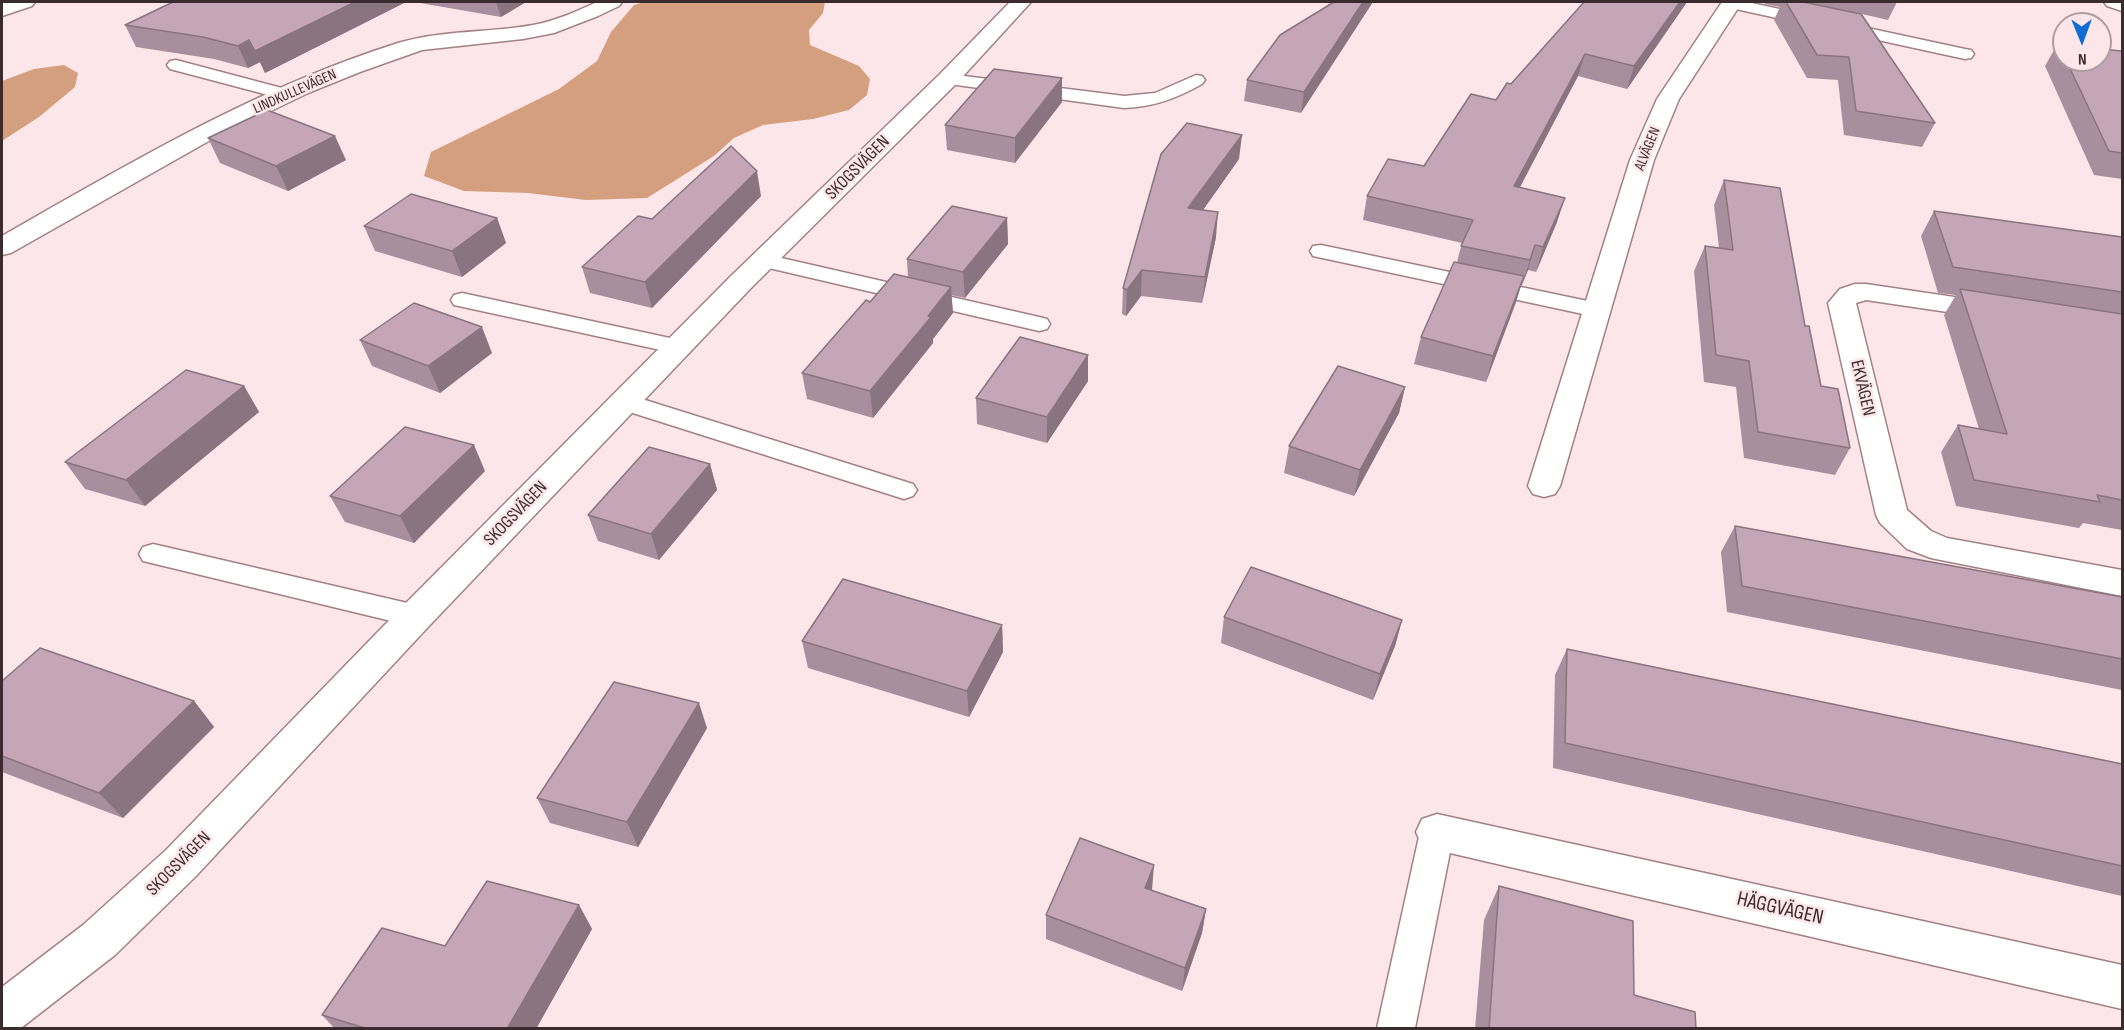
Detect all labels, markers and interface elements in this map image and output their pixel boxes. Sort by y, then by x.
north arrow [2052,12,2112,72]
text: N [2078,49,2087,68]
street label: LINDKULLEVÄGEN [251,66,339,118]
street label: ALVÄGEN [1631,125,1665,173]
street label: SKOGSVÄGEN [821,131,895,205]
street label: EKVÄGEN [1845,358,1879,418]
street label: SKOGSVÄGEN [480,477,552,551]
street label: SKOGSVÄGEN [142,827,216,901]
street label: HÄGGVÄGEN [1734,887,1826,931]

